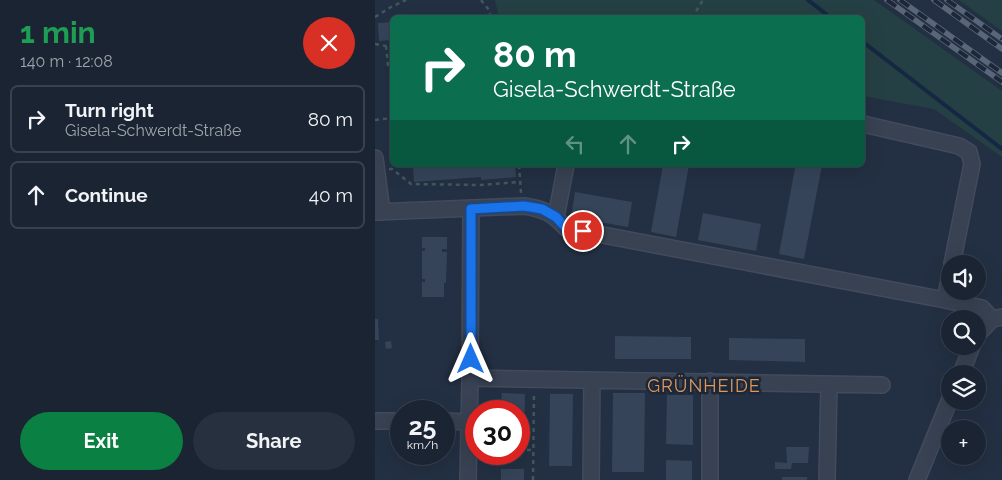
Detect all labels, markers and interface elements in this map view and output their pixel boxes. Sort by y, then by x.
text: 1 min [20,15,96,50]
button: close [303,17,355,69]
text: 80 m [493,34,577,75]
icon: right [410,35,475,100]
text: 140 m · 12:08 [20,52,113,71]
text: Gisela-Schwerdt-Straße [493,76,736,102]
text: Turn right [65,99,154,121]
icon: right [22,105,50,133]
text: 80 m [308,108,353,130]
text: Gisela-Schwerdt-Straße [65,121,242,140]
icon: left [561,130,589,158]
icon: ahead [614,130,642,158]
icon: right [667,130,695,158]
icon: ahead [22,181,50,209]
text: Continue [65,184,148,206]
text: 40 m [309,184,353,206]
pin [562,210,604,252]
icon: arrive [569,217,597,245]
map controls [941,255,986,465]
button: sound [941,255,986,300]
button: search [941,310,986,355]
position arrow [444,332,496,384]
button: layers [941,365,986,410]
district label: GRÜNHEIDE [647,375,761,396]
speed limit sign: 30 [465,400,530,465]
text: 25 [409,411,436,441]
button: Exit [20,412,183,470]
button: Share [193,412,355,470]
button: + [941,420,986,465]
text: km/h [407,438,438,452]

